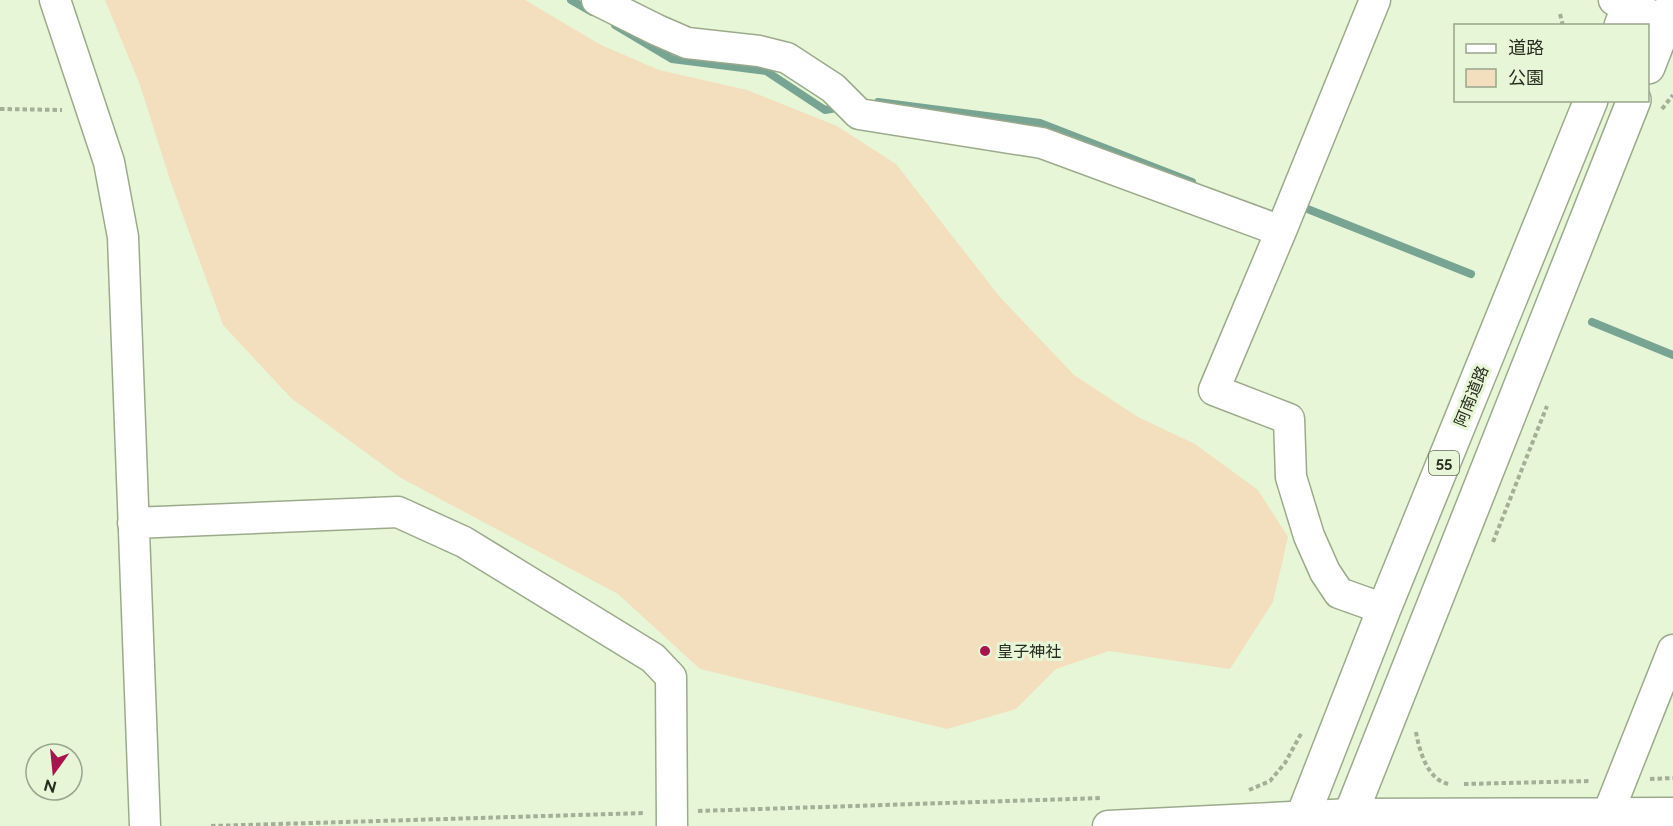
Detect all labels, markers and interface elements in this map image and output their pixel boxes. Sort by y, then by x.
legend [1454,24,1649,102]
text: 道路 [1508,37,1544,58]
text: 公園 [1508,67,1544,88]
street label: 阿南道路 [1451,363,1492,429]
road number: 55 [1429,451,1459,475]
place label: 皇子神社 [997,642,1061,661]
marker: 皇子神社 [978,644,992,658]
north arrow [24,742,84,802]
text: N [42,775,59,797]

